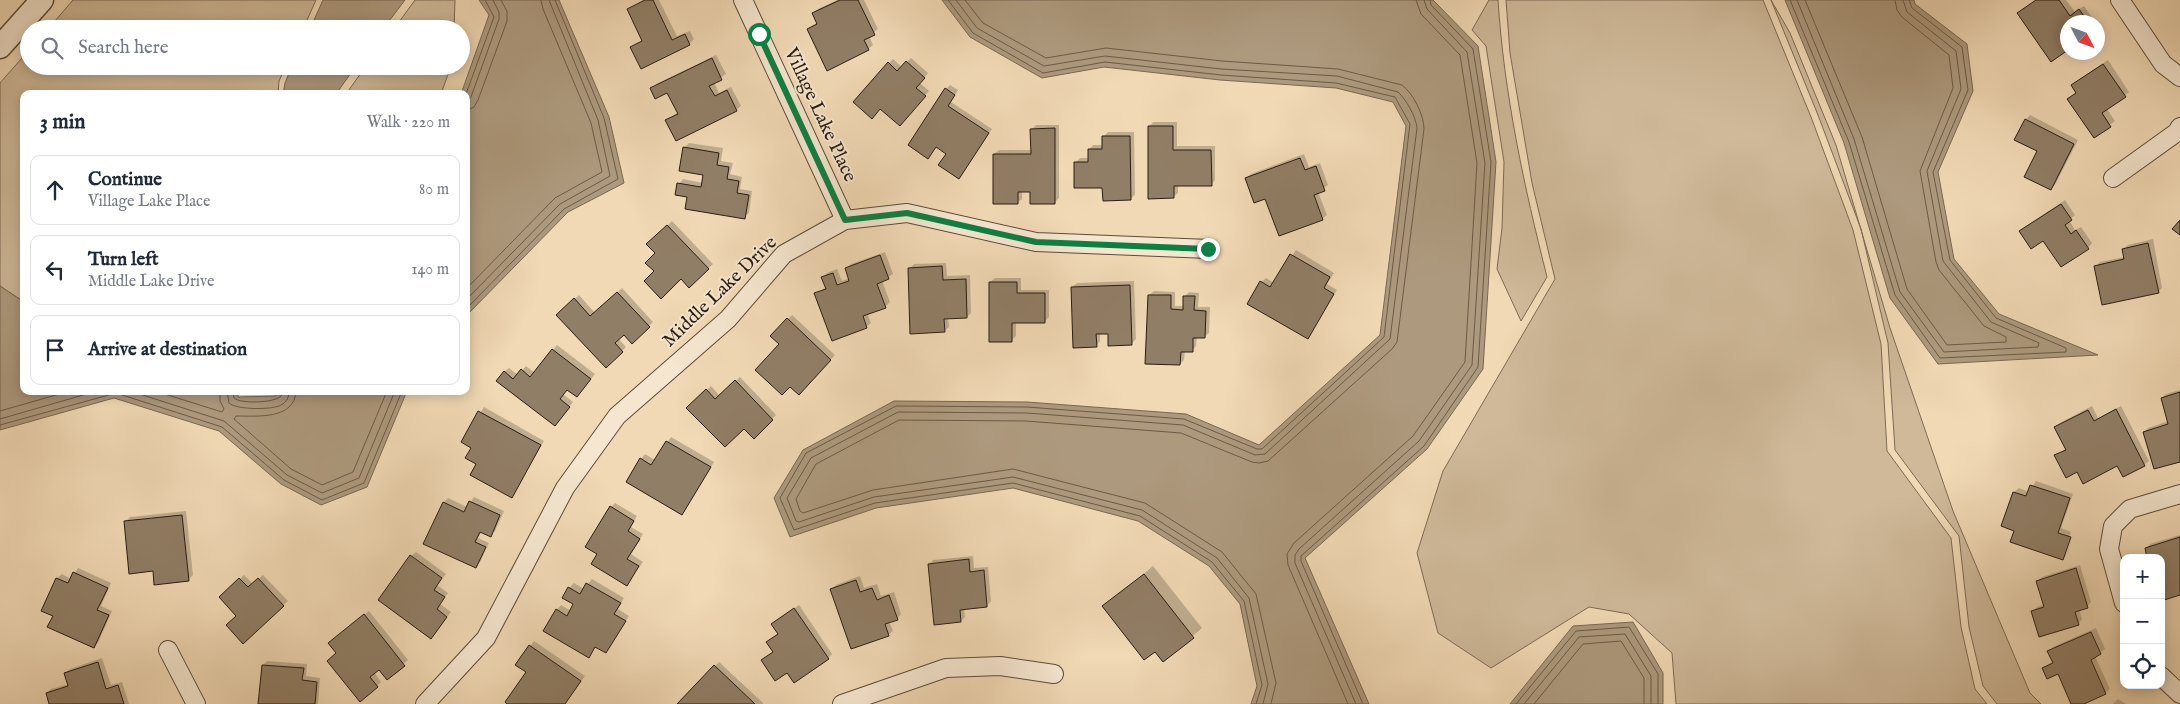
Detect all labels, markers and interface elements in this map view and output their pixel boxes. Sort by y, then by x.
north arrow [2060,15,2105,60]
search box [20,20,470,75]
route start [748,23,771,46]
icon: search [38,34,66,62]
text: Search here [78,36,169,60]
street label: Village Lake Place [778,43,862,186]
text: 3 min [40,109,85,136]
text: Walk · 220 m [367,113,450,133]
text: Continue [88,168,162,192]
icon: ahead [41,176,69,204]
text: 80 m [419,180,449,200]
text: Village Lake Place [88,192,210,212]
street label: Middle Lake Drive [658,231,782,353]
route end [1197,238,1220,261]
text: Turn left [88,248,159,272]
icon: left [41,256,69,284]
text: 140 m [411,260,449,280]
text: Middle Lake Drive [88,272,214,292]
icon: arrive [41,336,69,364]
text: Arrive at destination [88,338,247,362]
map controls [2120,554,2165,689]
button: + [2120,554,2165,599]
button: − [2120,599,2165,644]
button: locate [2120,644,2165,689]

